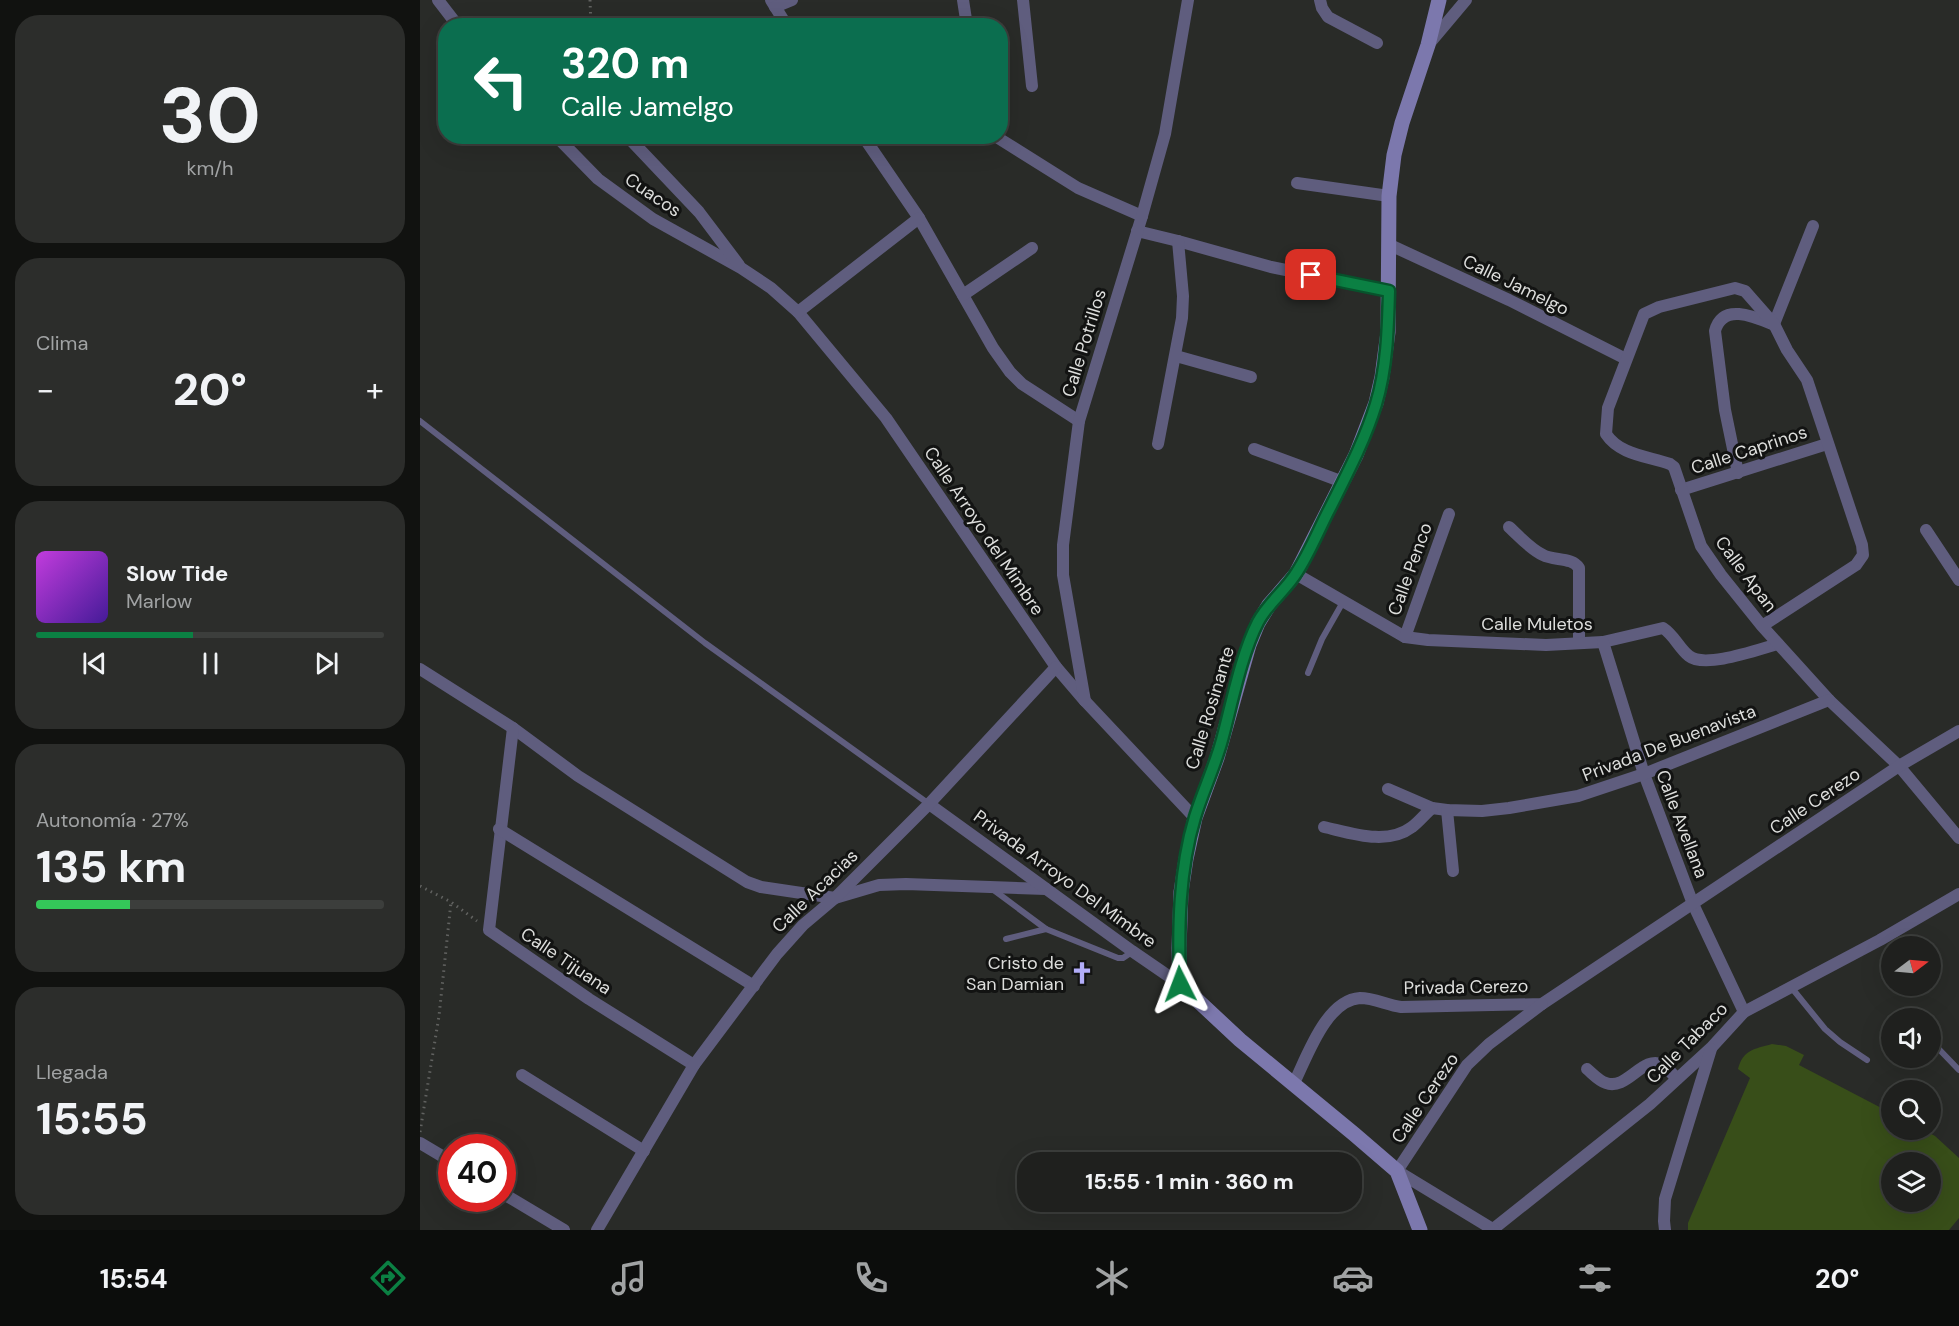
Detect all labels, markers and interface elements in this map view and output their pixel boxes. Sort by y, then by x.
text: 320 m [561,36,689,91]
icon: left [462,42,540,120]
text: 30 [159,65,261,166]
text: Calle Jamelgo [561,89,734,124]
text: km/h [186,155,234,181]
street label: Cuacos [620,167,686,223]
pin [1285,249,1336,300]
street label: Calle Jamelgo [1459,249,1573,321]
icon: arrive [1294,258,1327,291]
street label: Calle Potrillos [1056,286,1112,400]
text: Clima [36,330,88,356]
text: 20° [173,360,247,419]
text: − [36,368,54,411]
text: + [366,368,384,411]
street label: Calle Caprinos [1688,420,1810,480]
street label: Calle Arroyo del Mimbre [918,442,1050,620]
street label: Calle Penco [1382,519,1438,619]
street label: Calle Apan [1710,531,1782,617]
text: Slow Tide [126,559,228,588]
text: Marlow [126,588,192,614]
street label: Calle Muletos [1481,612,1593,636]
street label: Calle Rosinante [1180,644,1240,772]
icon: previous [78,647,111,680]
icon: pause [194,647,227,680]
icon: next [310,647,343,680]
street label: Privada De Buenavista [1579,699,1759,787]
street label: Calle Cerezo [1765,762,1865,840]
street label: Calle Avellana [1650,766,1714,882]
street label: Privada Arroyo Del Mimbre [969,805,1161,953]
text: Autonomía · 27% [36,807,189,833]
text: 135 km [36,837,186,896]
street label: Calle Acacias [767,844,863,938]
street label: Calle Tijuana [516,922,616,1000]
north arrow [1881,936,1941,996]
map controls [1881,936,1941,1212]
place label: Cristo de San Damian [966,951,1064,996]
position arrow [1148,952,1212,1016]
church icon: Cristo de San Damian [1069,960,1095,986]
street label: Privada Cerezo [1403,974,1529,1000]
street label: Calle Tabaco [1641,997,1733,1089]
button: sound [1881,1008,1941,1068]
street label: Calle Cerezo [1386,1048,1464,1148]
text: Llegada [36,1059,108,1085]
button: search [1881,1080,1941,1140]
text: 15:55 [36,1089,148,1148]
speed limit sign: 40 [438,1134,516,1212]
button: layers [1881,1152,1941,1212]
text: 15:55 · 1 min · 360 m [1085,1167,1294,1196]
icon: directions [367,1257,409,1299]
icon: music [608,1257,650,1299]
icon: phone [850,1257,892,1299]
icon: climate [1091,1257,1133,1299]
icon: car [1332,1257,1374,1299]
icon: filters [1574,1257,1616,1299]
text: 15:54 [100,1261,168,1296]
text: 20° [1815,1261,1859,1296]

